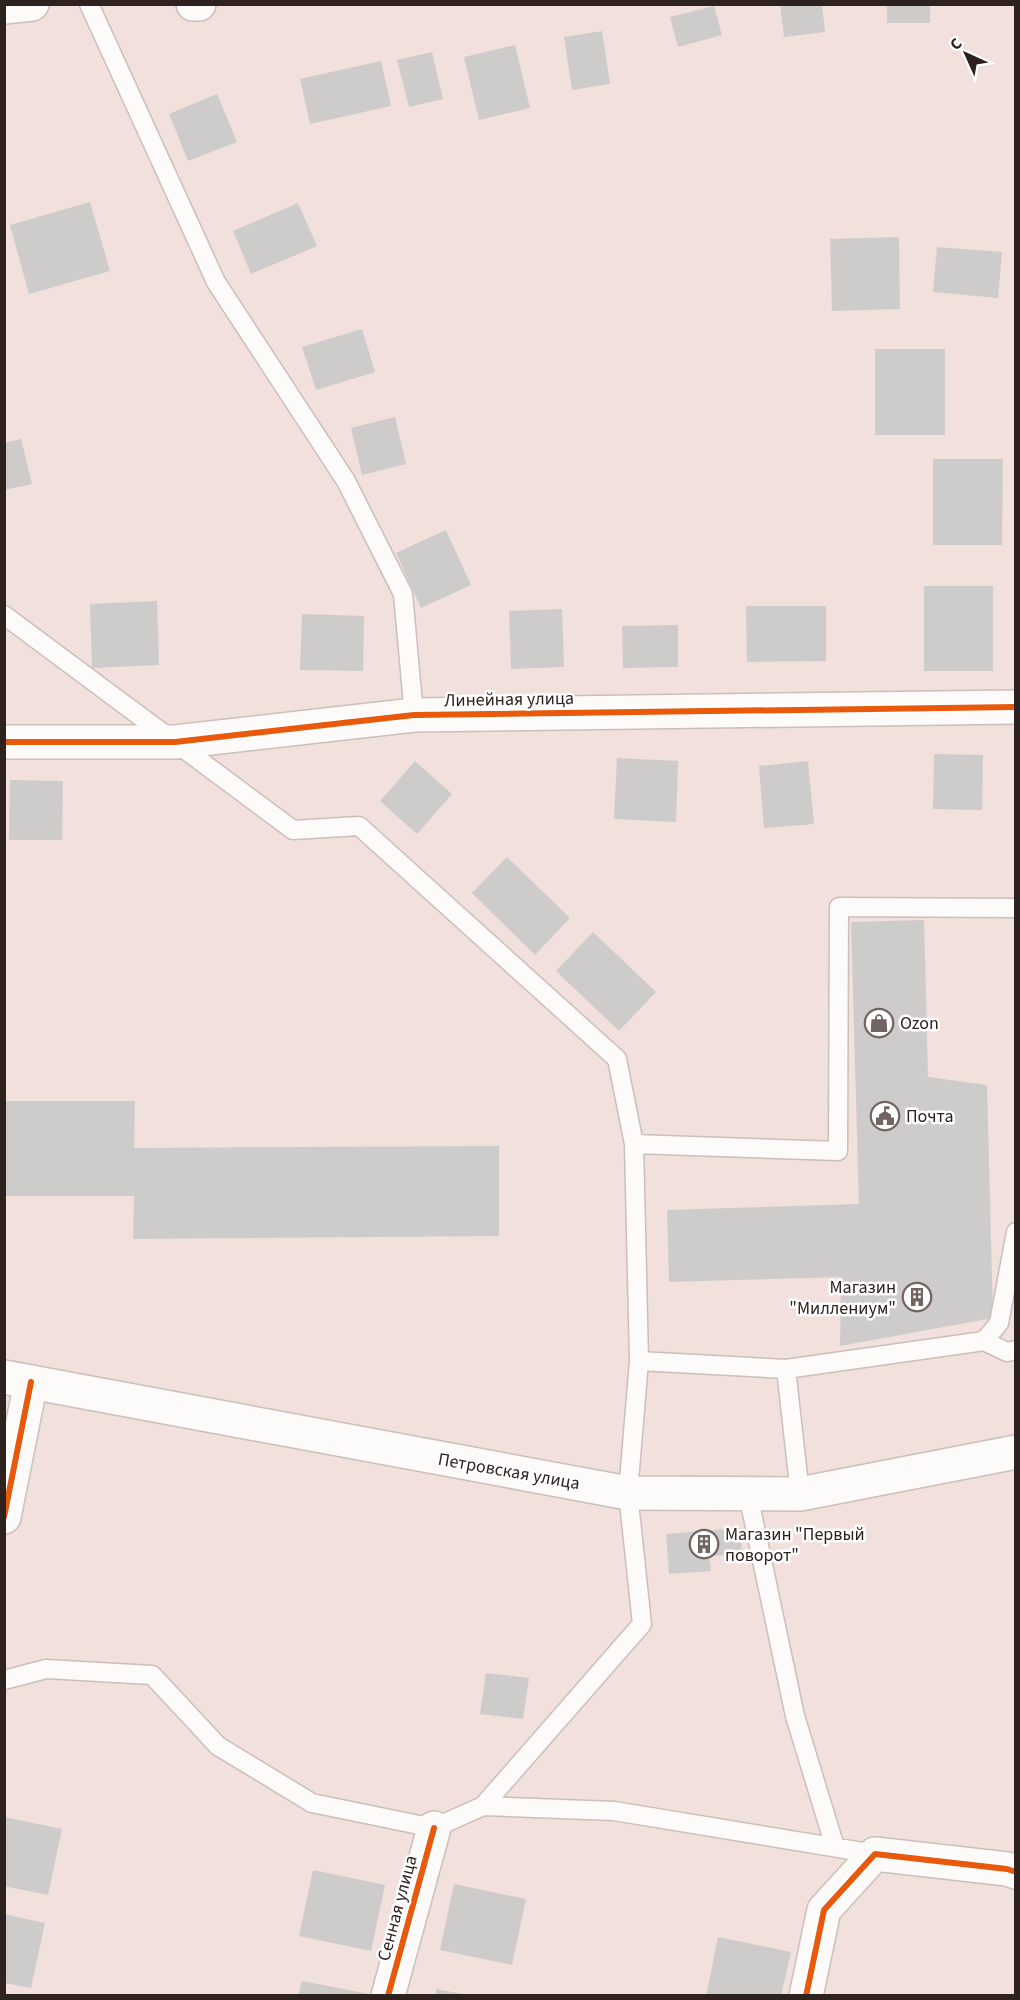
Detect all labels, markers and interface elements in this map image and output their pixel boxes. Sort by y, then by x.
north arrow [936,24,996,84]
text: С [945,33,967,55]
street label: Линейная улица [444,686,574,713]
shop icon: Ozon [863,1007,895,1039]
place label: Ozon [900,1011,939,1036]
public building icon: Почта [869,1100,901,1132]
place label: Почта [906,1104,954,1129]
place label: Магазин "Миллениум" [789,1275,896,1321]
building icon: Магазин "Миллениум" [901,1281,933,1313]
street label: Петровская улица [436,1447,582,1496]
place label: Магазин "Первый поворот" [725,1522,865,1568]
building icon: Магазин "Первый поворот" [688,1528,720,1560]
street label: Сенная улица [371,1852,424,1964]

